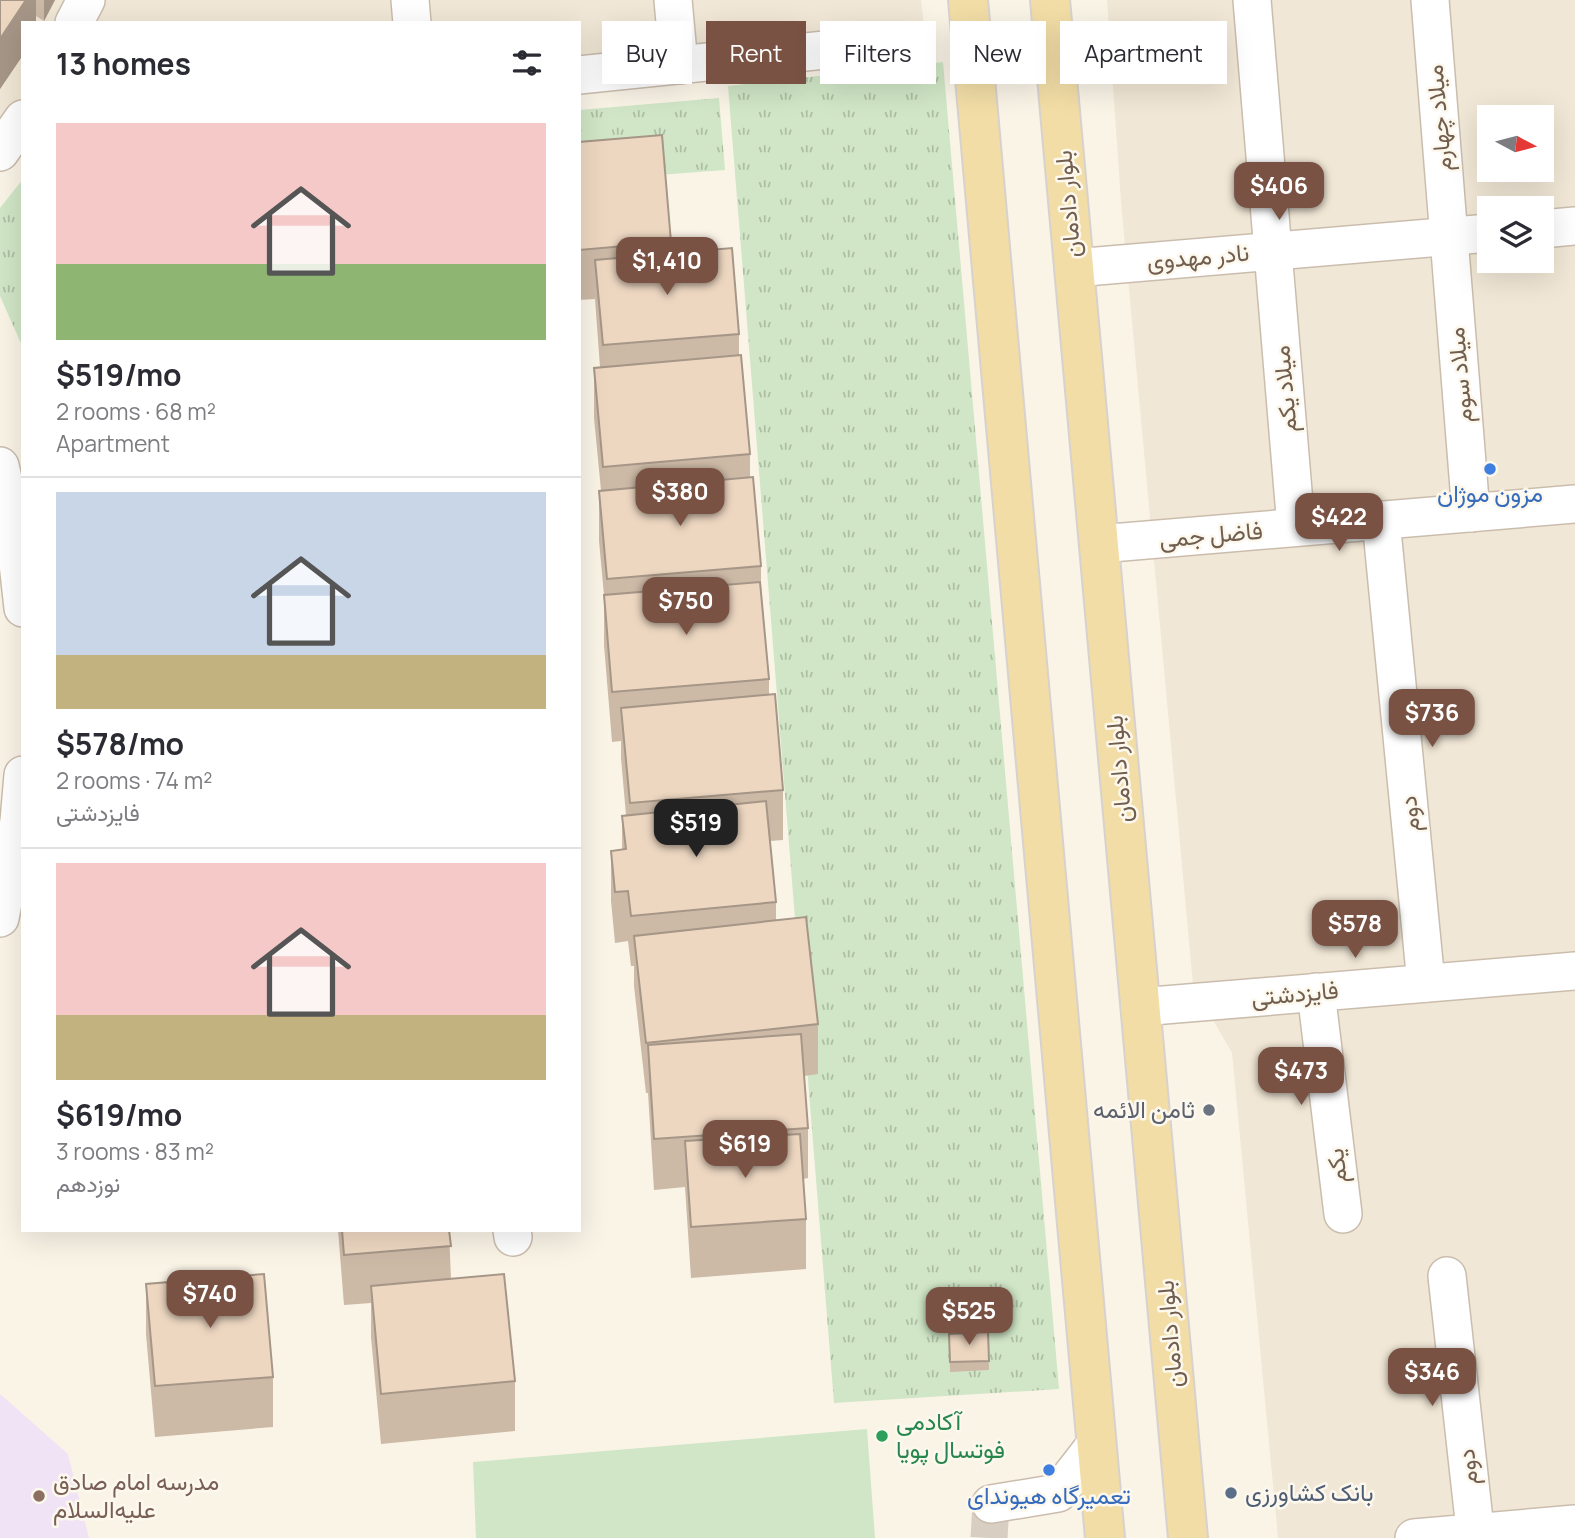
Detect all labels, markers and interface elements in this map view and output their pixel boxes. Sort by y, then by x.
chip: Buy [602,21,692,84]
chip: Rent [706,21,806,84]
chip: Filters [820,21,936,84]
chip: New [950,21,1046,84]
chip: Apartment [1060,21,1227,84]
text: 13 homes [56,43,191,84]
icon: filters [508,44,546,82]
street label: میلاد چهارم [1416,63,1460,173]
north arrow [1477,105,1554,182]
map controls [1477,105,1554,273]
street label: بلوار دادمان [1045,149,1088,259]
pin: $406 [1238,162,1320,222]
icon: home [238,168,364,294]
text: $406 [1250,169,1308,201]
button: layers [1477,196,1554,273]
street label: نادر مهدوی [1145,235,1250,276]
pin: $1,410 [610,238,724,297]
text: $1,410 [632,244,702,276]
street label: میلاد سوم [1438,326,1480,424]
street label: میلاد یکم [1263,344,1305,434]
text: $519/mo [56,354,182,395]
text: 2 rooms · 68 m² [56,395,216,427]
text: Apartment [56,427,170,459]
marker: مزون موژان [1482,461,1498,477]
pin: $380 [639,468,721,528]
text: $380 [651,475,709,507]
place label: مزون موژان [1437,476,1543,509]
pin: $422 [1298,494,1380,553]
text: $422 [1311,500,1367,532]
street label: فاضل جمی [1158,513,1264,554]
icon: home [238,538,364,664]
pin: $750 [645,578,727,637]
text: $750 [658,584,714,616]
pin: $736 [1391,690,1473,749]
text: $736 [1405,696,1459,728]
street label: بلوار دادمان [1096,714,1139,824]
text: $578/mo [56,723,184,764]
text: 2 rooms · 74 m² [56,764,212,796]
street label: دوم [1390,794,1428,834]
text: فایزدشتی [56,796,140,828]
pin: $519 [655,800,737,859]
text: $519 [670,806,722,838]
pin: $578 [1314,900,1396,960]
text: $578 [1328,907,1382,939]
icon: home [238,909,364,1035]
street label: فایزدشتی [1250,972,1340,1013]
pin: $473 [1260,1048,1342,1107]
text: $473 [1274,1054,1328,1086]
place label: ثامن الائمه [1093,1092,1195,1125]
text: $619/mo [56,1094,182,1135]
marker: ثامن الائمه [1201,1102,1217,1118]
pin: $619 [704,1120,786,1180]
text: $619 [719,1127,771,1159]
text: 3 rooms · 83 m² [56,1135,214,1167]
street label: یکم [1317,1147,1355,1186]
text: نوزدهم [56,1167,120,1199]
pin: $740 [169,1270,251,1330]
text: $740 [183,1277,237,1309]
street label: بلوار دادمان [1147,1279,1190,1389]
pin: $525 [928,1288,1010,1347]
text: $525 [942,1294,996,1326]
pin: $346 [1391,1348,1473,1408]
text: $346 [1404,1355,1460,1387]
place label: آکادمی فوتسال پویا [896,1404,1005,1466]
marker: آکادمی فوتسال پویا [874,1428,890,1444]
street label: دوم [1448,1447,1486,1487]
marker: تعمیرگاه هیوندای [1041,1462,1057,1478]
place label: مدرسه امام صادق علیه‌السلام [53,1464,219,1526]
place label: بانک کشاورزی [1245,1475,1373,1508]
place label: تعمیرگاه هیوندای [967,1478,1131,1511]
marker: بانک کشاورزی [1223,1485,1239,1501]
marker: مدرسه امام صادق علیه‌السلام [31,1488,47,1504]

